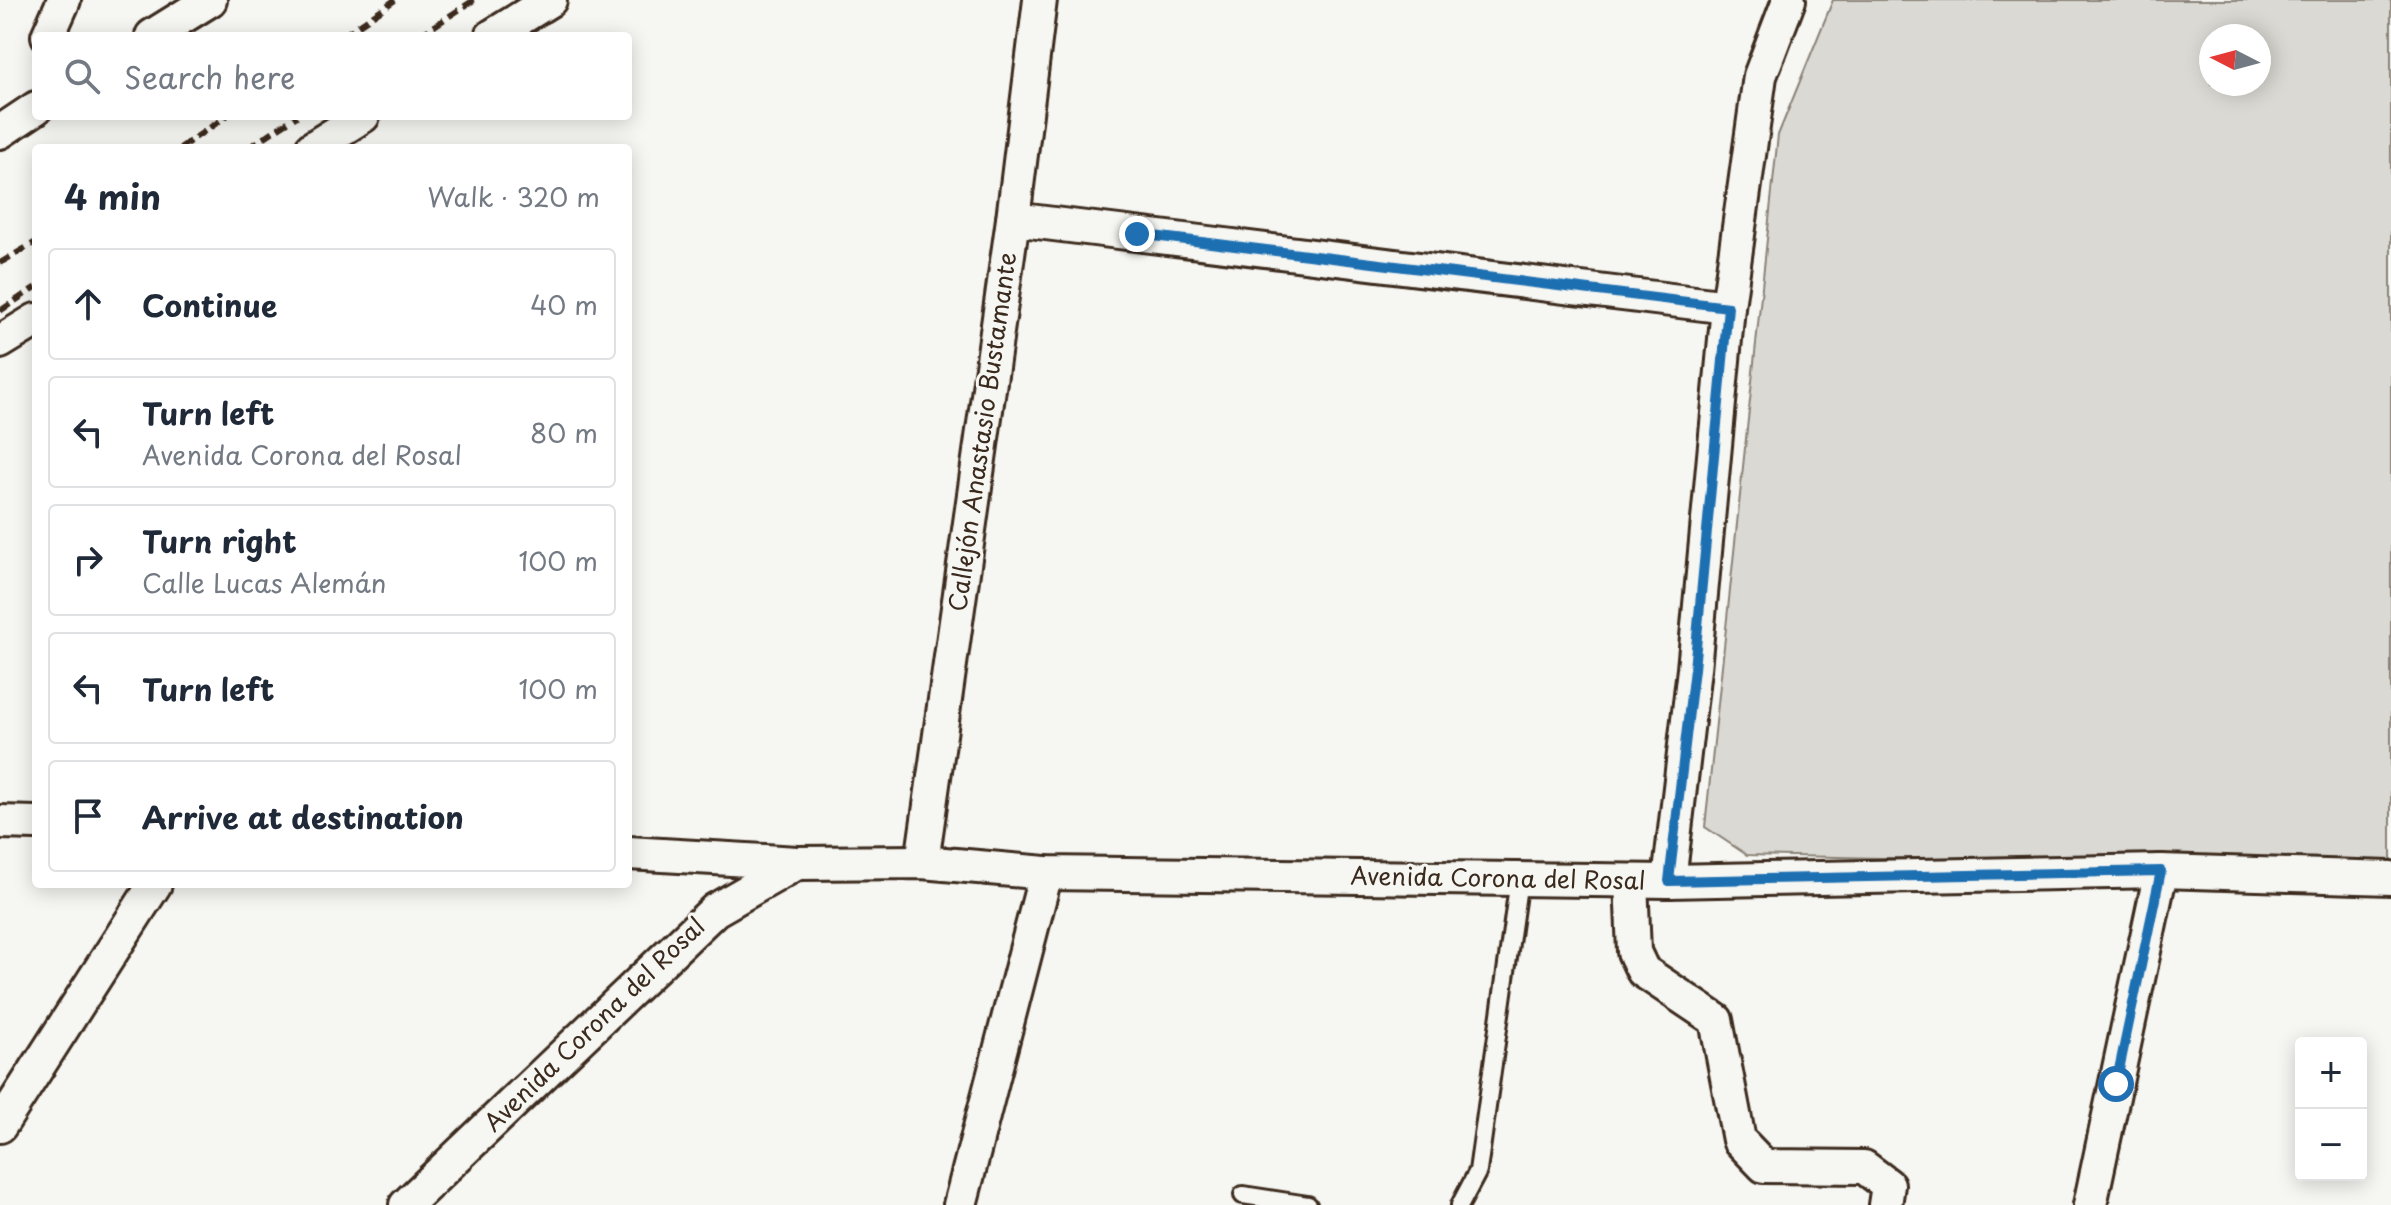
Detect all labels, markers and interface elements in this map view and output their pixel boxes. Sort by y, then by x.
north arrow [2199,24,2271,96]
search box [32,32,632,120]
icon: search [60,54,104,98]
text: Search here [124,54,296,99]
text: 4 min [64,170,161,222]
text: Walk · 320 m [427,177,600,216]
route end [1119,216,1155,252]
street label: Callejón Anastasio Bustamante [938,250,1024,614]
icon: ahead [66,282,110,326]
text: Continue [142,282,277,327]
text: 40 m [530,285,598,324]
text: Turn left [142,390,274,435]
icon: left [66,410,110,454]
text: 80 m [530,413,598,452]
text: Avenida Corona del Rosal [142,435,462,474]
text: Turn right [142,518,297,563]
icon: right [66,538,110,582]
text: 100 m [518,541,598,580]
text: Calle Lucas Alemán [142,563,386,602]
icon: left [66,666,110,710]
text: Turn left [142,666,274,711]
text: 100 m [518,669,598,708]
icon: arrive [66,794,110,838]
text: Arrive at destination [142,794,464,839]
street label: Avenida Corona del Rosal [1350,856,1646,898]
street label: Avenida Corona del Rosal [475,908,712,1139]
map controls [2295,1037,2367,1181]
button: + [2295,1037,2367,1109]
route start [2098,1066,2134,1102]
button: − [2295,1109,2367,1181]

